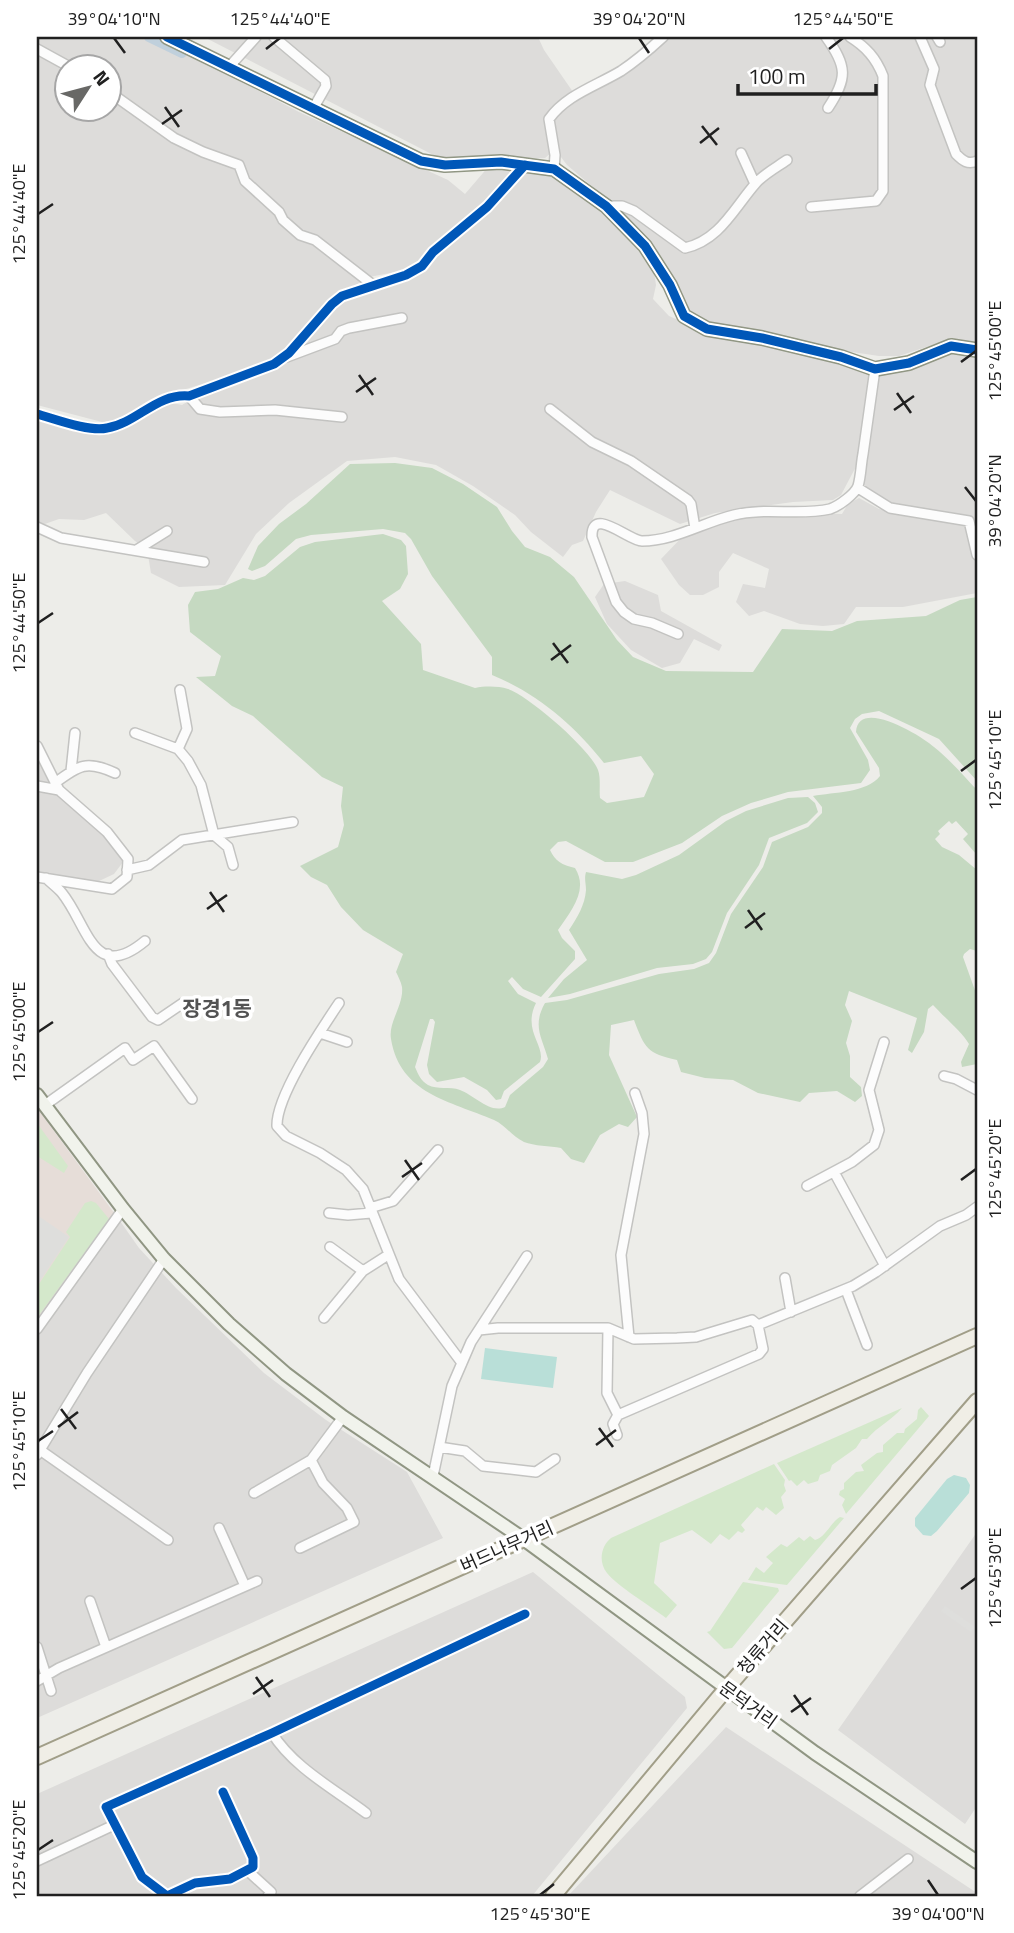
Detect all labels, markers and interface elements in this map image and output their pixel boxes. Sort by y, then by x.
text: 39°04'10"N [67,5,161,32]
text: 125°44'40"E [229,5,331,32]
text: 39°04'20"N [592,5,686,32]
text: 125°44'50"E [792,5,894,32]
north arrow [52,52,122,122]
scale bar [738,52,876,96]
text: 100 m [748,60,805,92]
text: N [87,64,118,92]
text: 125°44'40"E [5,163,32,265]
text: 125°45'00"E [981,300,1008,402]
text: 39°04'20"N [981,454,1008,548]
text: 125°44'50"E [5,572,32,674]
text: 125°45'10"E [981,709,1008,811]
text: 125°45'00"E [5,981,32,1083]
district label: 장경1동 [182,992,252,1024]
text: 125°45'20"E [981,1118,1008,1220]
text: 125°45'10"E [5,1390,32,1492]
street label: 버드나무거리 [456,1514,558,1579]
text: 125°45'30"E [981,1527,1008,1629]
street label: 청류거리 [731,1613,795,1681]
street label: 문덕거리 [714,1674,783,1735]
text: 125°45'20"E [5,1799,32,1901]
text: 125°45'30"E [489,1900,591,1927]
text: 39°04'00"N [891,1900,985,1927]

